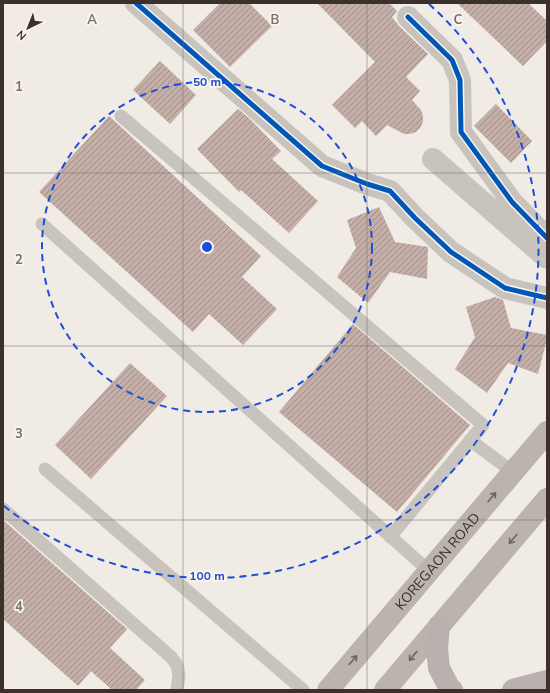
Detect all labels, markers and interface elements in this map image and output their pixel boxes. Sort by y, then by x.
north arrow [8,8,48,48]
text: A [87,11,97,29]
text: B [271,11,280,29]
text: C [454,11,463,29]
text: N [13,27,30,43]
text: 50 m [193,74,221,90]
text: 1 [15,78,23,96]
centre of rings [200,240,214,254]
text: 2 [15,251,23,269]
text: 3 [15,425,23,443]
one-way arrow [487,492,496,502]
street label: KOREGAON ROAD [391,509,484,614]
one-way arrow [508,534,517,545]
text: 100 m [189,568,225,584]
text: 4 [15,598,23,616]
one-way arrow [409,651,418,662]
one-way arrow [349,655,358,665]

